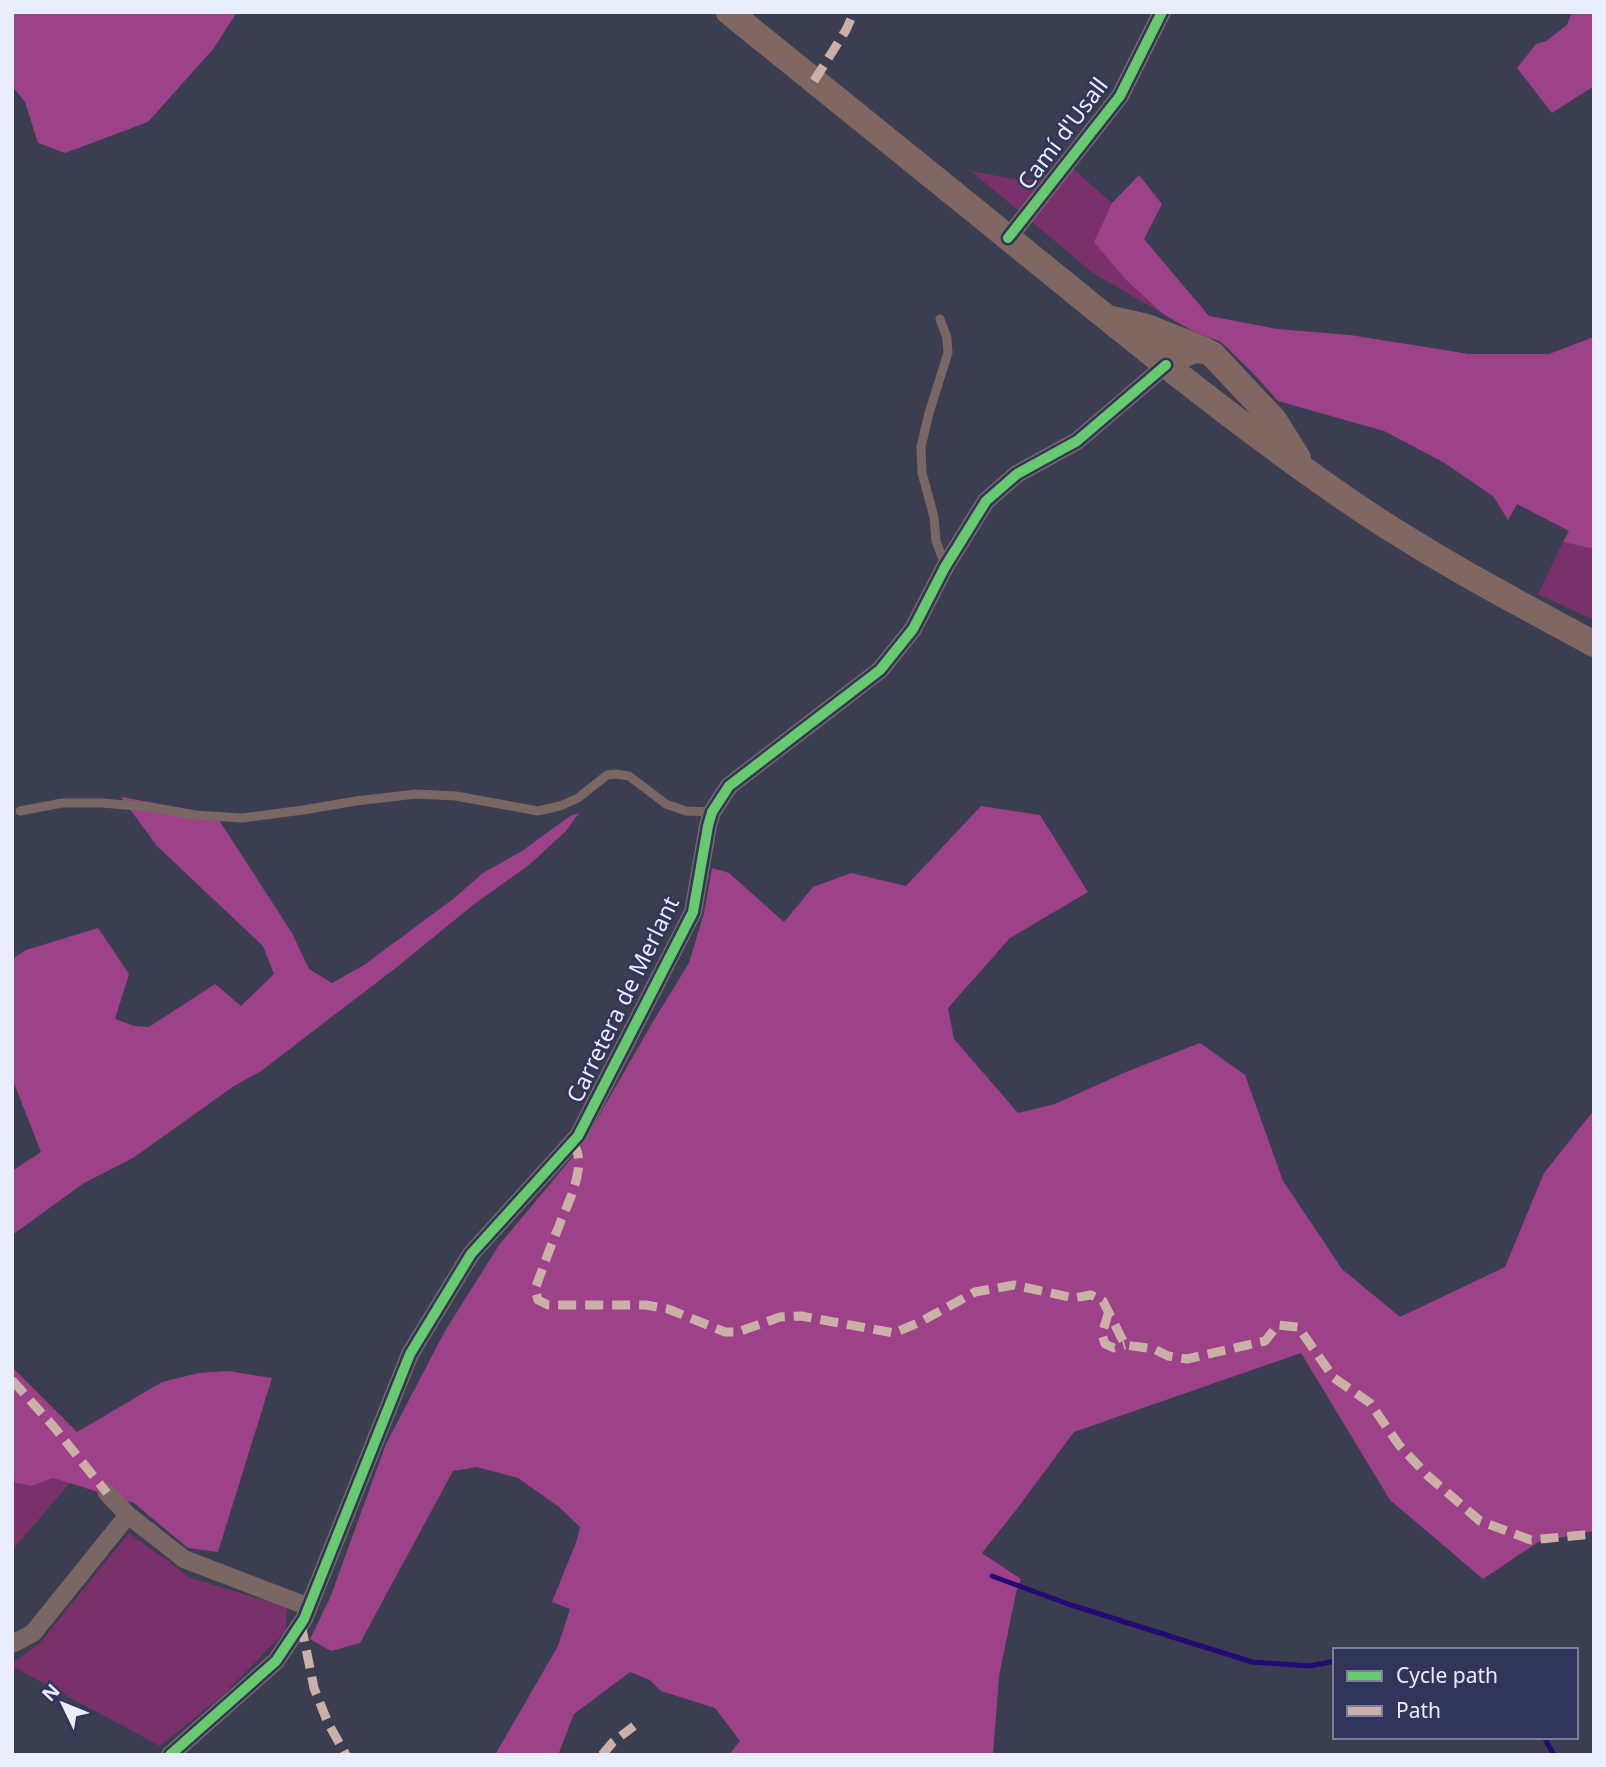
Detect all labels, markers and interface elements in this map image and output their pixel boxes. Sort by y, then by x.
street label: Camí d'Usall [1009,70,1115,196]
street label: Carretera de Merlant [558,890,686,1108]
legend [1333,1648,1578,1739]
text: Cycle path [1396,1661,1498,1689]
north arrow [28,1669,98,1739]
text: N [36,1678,65,1707]
text: Path [1396,1696,1441,1724]

